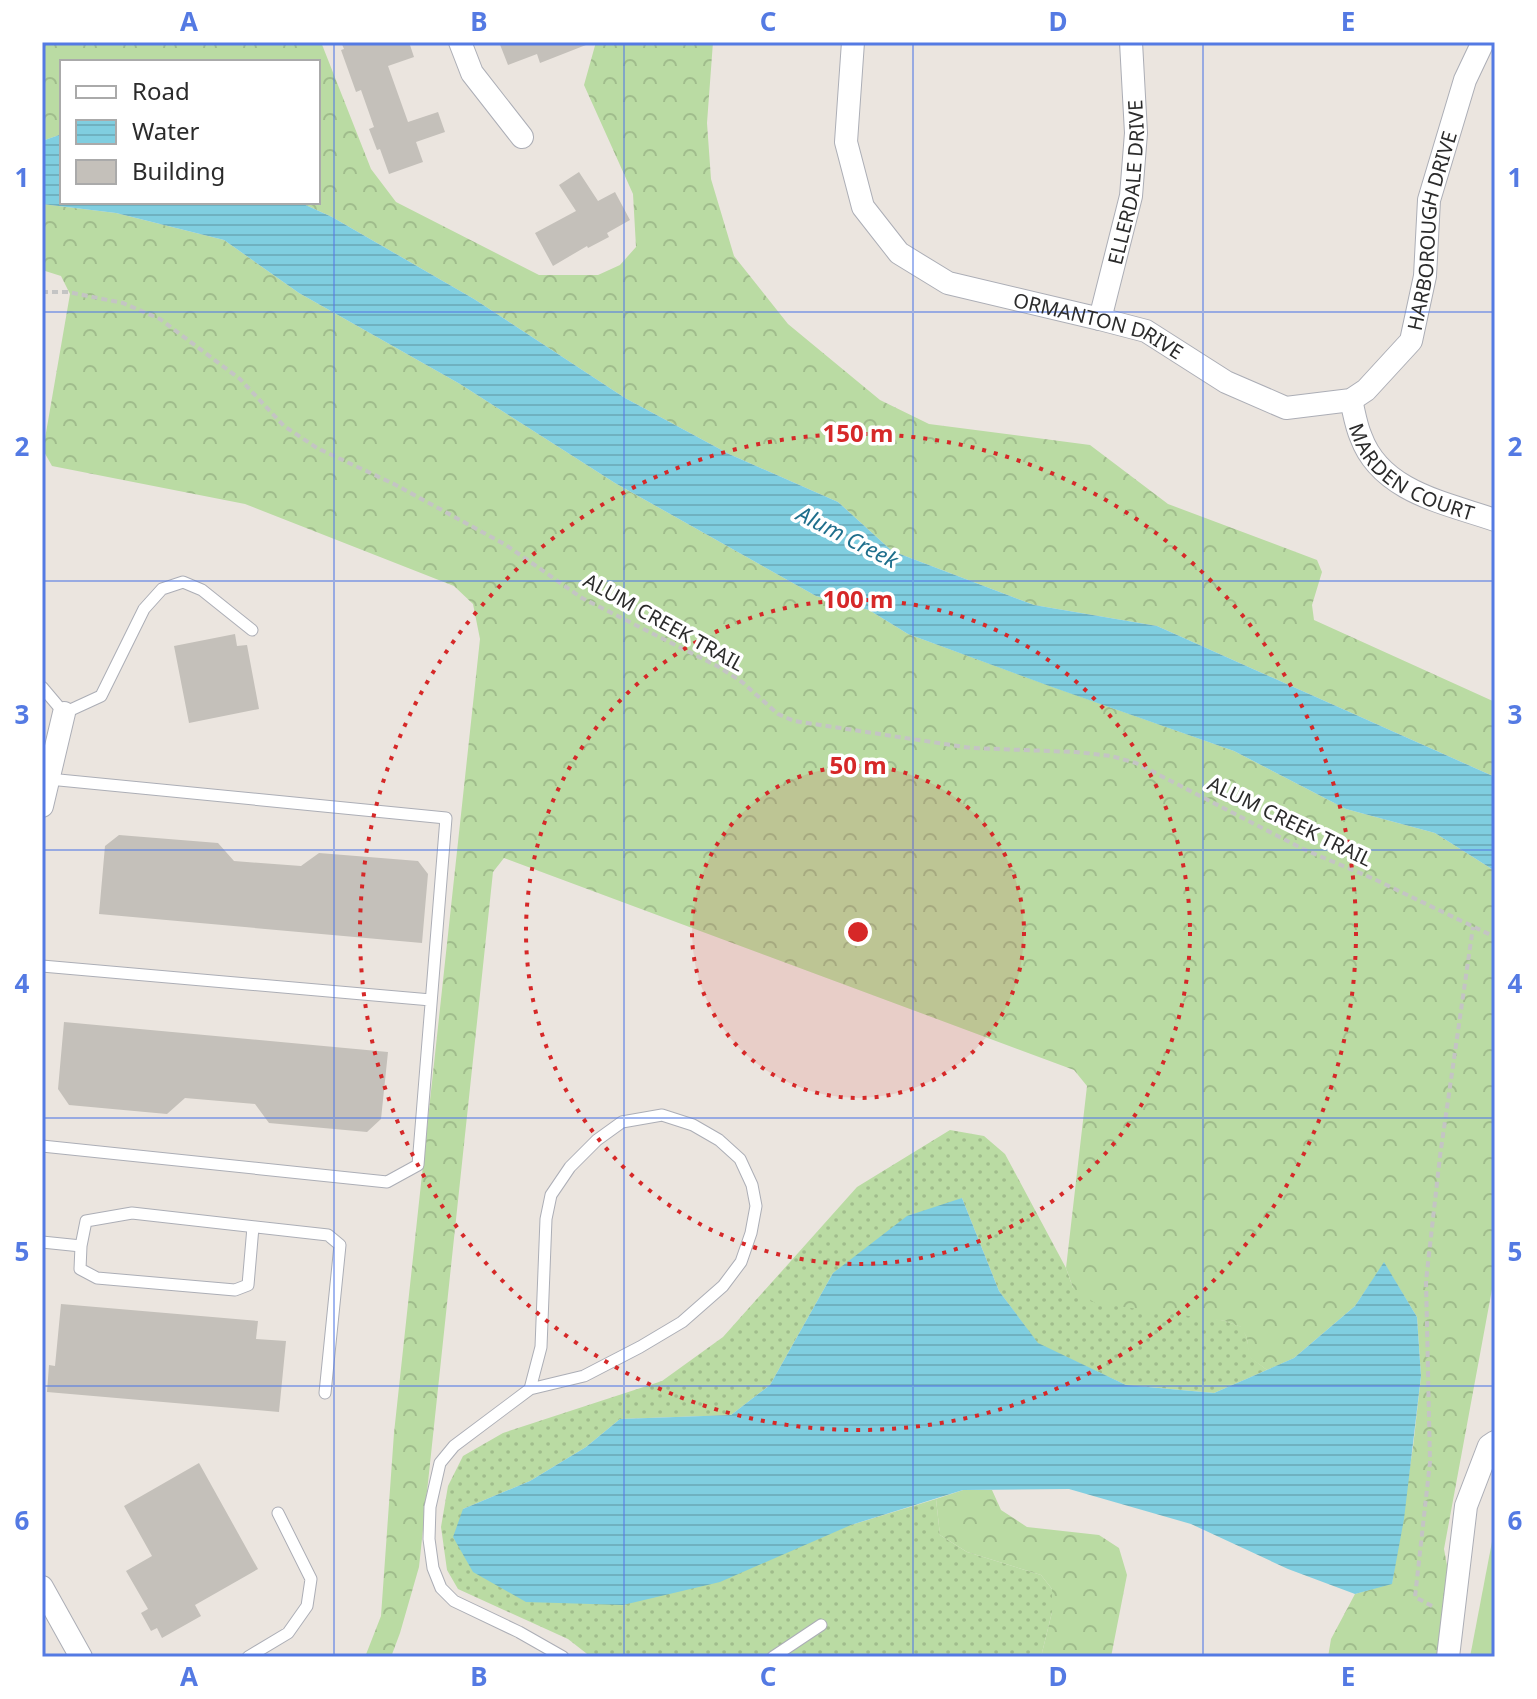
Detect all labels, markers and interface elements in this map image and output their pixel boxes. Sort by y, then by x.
text: A [180,3,198,39]
text: B [470,3,488,39]
text: C [760,3,776,39]
text: D [1048,3,1068,39]
text: E [1341,3,1355,39]
legend [60,60,320,204]
text: Road [132,74,190,107]
street label: ELLERDALE DRIVE [1101,99,1150,267]
text: Water [132,114,200,147]
street label: HARBOROUGH DRIVE [1400,128,1462,333]
text: Building [132,154,225,187]
text: 1 [15,159,29,195]
text: 1 [1508,159,1522,195]
street label: ORMANTON DRIVE [1011,285,1189,365]
text: 150 m [823,416,893,449]
street label: MARDEN COURT [1343,419,1478,526]
text: 2 [15,428,30,464]
text: 2 [1508,428,1523,464]
water label: Alum Creek [790,497,905,575]
street label: ALUM CREEK TRAIL [579,567,749,677]
text: 100 m [823,582,893,615]
text: 3 [15,696,29,732]
text: 3 [1508,696,1522,732]
text: 50 m [829,748,887,781]
street label: ALUM CREEK TRAIL [1203,770,1377,872]
centre of rings [844,918,872,946]
text: 4 [15,965,30,1001]
text: 4 [1508,965,1523,1001]
text: 5 [15,1233,29,1269]
text: 5 [1508,1233,1522,1269]
text: 6 [15,1502,30,1538]
text: 6 [1508,1502,1523,1538]
text: A [180,1658,198,1694]
text: B [470,1658,488,1694]
text: C [760,1658,776,1694]
text: D [1048,1658,1068,1694]
text: E [1341,1658,1355,1694]

